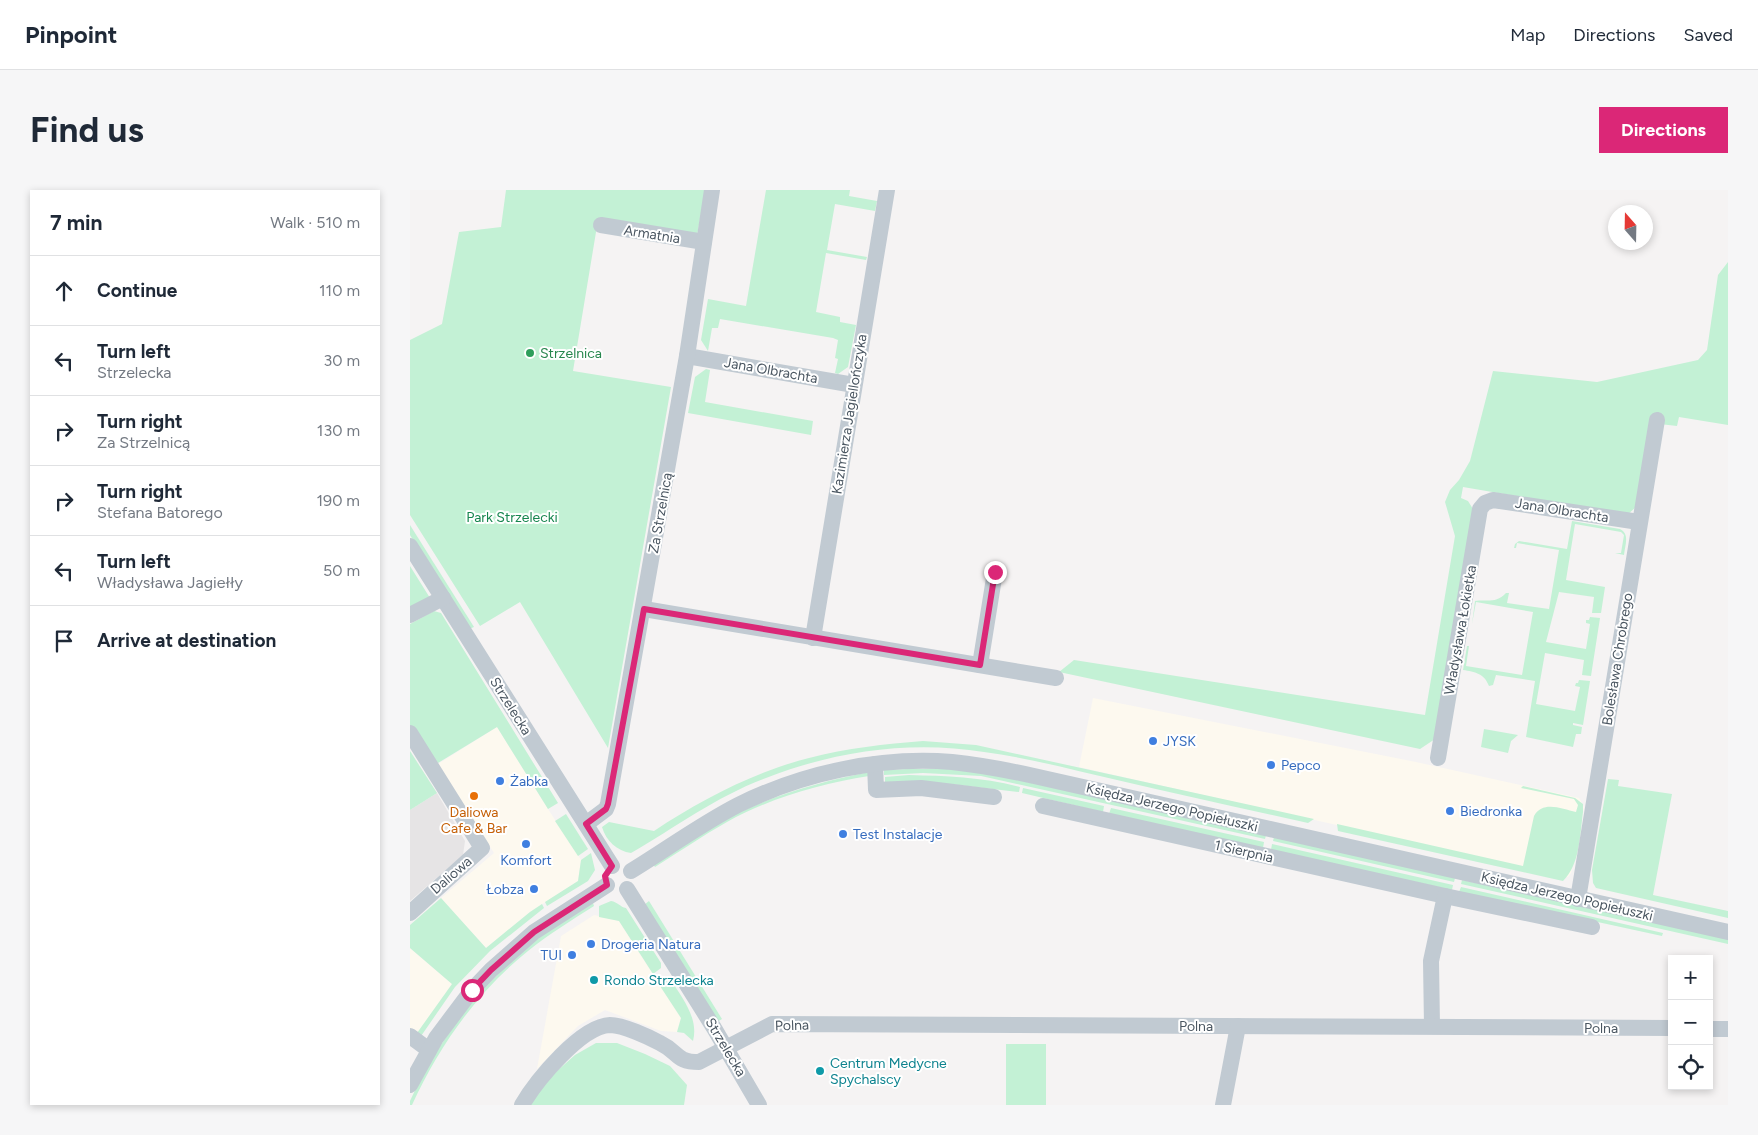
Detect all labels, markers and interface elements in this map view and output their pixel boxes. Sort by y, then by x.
text: Pinpoint [25,20,117,49]
text: Map [1510,24,1545,46]
text: Directions [1573,24,1655,46]
text: Saved [1683,24,1733,46]
button: Directions [1599,107,1728,153]
text: Find us [30,109,144,151]
north arrow [1608,205,1653,250]
text: 7 min [50,210,102,235]
text: Walk · 510 m [270,213,360,232]
street label: Armatnia [623,222,681,247]
icon: ahead [50,277,78,305]
text: Continue [97,279,177,302]
text: 110 m [319,281,360,300]
street label: Kazimierza Jagiellończyka [828,333,871,495]
text: Turn left [97,340,171,363]
place label: Strzelnica [540,345,602,362]
icon: left [50,347,78,375]
marker: Strzelnica [524,347,536,359]
text: 30 m [323,351,360,370]
street label: Jana Olbrachta [723,354,819,387]
text: Strzelecka [97,363,172,382]
text: Turn right [97,410,183,433]
icon: right [50,417,78,445]
text: 130 m [317,421,360,440]
text: Za Strzelnicą [97,433,190,452]
street label: Za Strzelnicą [645,471,676,555]
text: Turn right [97,480,183,503]
icon: right [50,487,78,515]
text: 190 m [317,491,360,510]
street label: Jana Olbrachta [1514,495,1610,526]
text: Stefana Batorego [97,503,223,522]
park label: Park Strzelecki [466,509,558,526]
text: Turn left [97,550,171,573]
icon: left [50,557,78,585]
text: 50 m [323,561,360,580]
route end [984,561,1007,584]
street label: Władysława Łokietka [1441,564,1480,696]
text: Władysława Jagiełły [97,573,243,592]
street label: Bolesława Chrobrego [1599,592,1636,727]
icon: arrive [50,627,78,655]
text: Arrive at destination [97,629,276,652]
street label: Strzelecka [486,674,535,738]
place label: JYSK [1163,733,1196,750]
marker: JYSK [1147,735,1159,747]
place label: Pepco [1281,757,1321,774]
marker: Pepco [1265,759,1277,771]
place label: Żabka [510,773,548,790]
marker: Żabka [494,775,506,787]
street label: Księdza Jerzego Popiełuszki [1084,779,1260,836]
marker: Daliowa Cafe & Bar [468,790,480,802]
place label: Biedronka [1460,803,1522,820]
place label: Daliowa Cafe & Bar [441,804,507,837]
marker: Biedronka [1444,805,1456,817]
place label: Test Instalacje [853,826,943,843]
marker: Test Instalacje [837,828,849,840]
street label: 1 Sierpnia [1213,836,1275,867]
marker: Komfort [520,838,532,850]
place label: Komfort [500,852,552,869]
street label: Daliowa [427,853,475,898]
street label: Księdza Jerzego Popiełuszki [1479,868,1655,925]
place label: Łobza [486,881,524,898]
marker: Łobza [528,883,540,895]
place label: Drogeria Natura [601,936,701,953]
marker: Drogeria Natura [585,938,597,950]
place label: TUI [541,947,562,964]
marker: TUI [566,949,578,961]
map controls [1668,955,1713,1090]
button: + [1668,955,1713,1000]
place label: Rondo Strzelecka [604,972,714,989]
marker: Rondo Strzelecka [588,974,600,986]
route start [461,979,484,1002]
button: − [1668,1000,1713,1045]
street label: Strzelecka [701,1015,750,1080]
street label: Polna [775,1016,809,1035]
street label: Polna [1179,1018,1213,1035]
street label: Polna [1584,1020,1618,1037]
button: locate [1668,1045,1713,1090]
place label: Centrum Medycne Spychalscy [830,1055,947,1088]
marker: Centrum Medycne Spychalscy [814,1065,826,1077]

